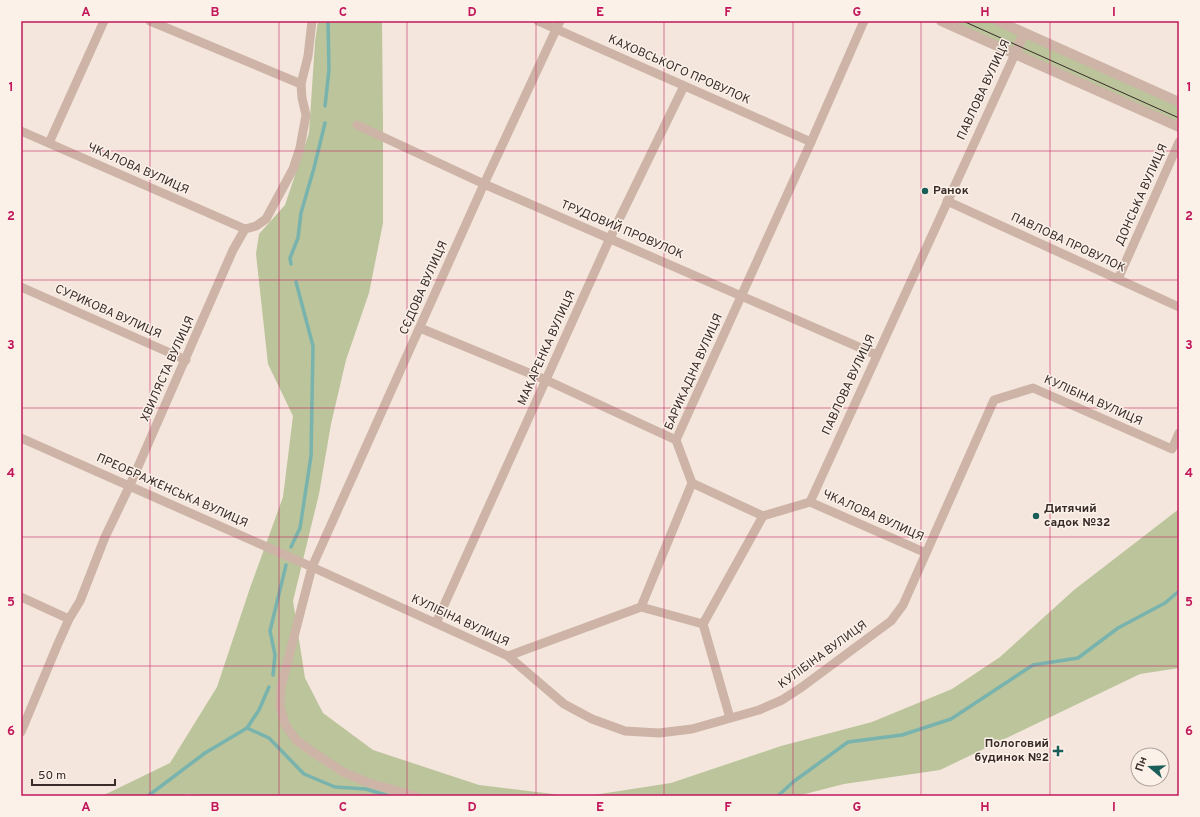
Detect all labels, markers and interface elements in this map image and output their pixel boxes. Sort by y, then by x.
text: A [81,5,91,21]
text: B [211,5,220,21]
text: C [339,5,347,21]
text: D [467,5,477,21]
text: E [596,5,604,21]
text: F [724,5,732,21]
text: G [853,5,862,21]
text: H [980,5,990,21]
text: I [1112,5,1116,21]
street label: КАХОВСЬКОГО ПРОВУЛОК [605,31,753,109]
street label: ПАВЛОВА ВУЛИЦЯ [954,37,1014,143]
text: 1 [8,80,14,96]
text: 1 [1186,80,1192,96]
street label: ЧКАЛОВА ВУЛИЦЯ [85,139,191,199]
street label: ДОНСЬКА ВУЛИЦЯ [1112,141,1172,249]
place label: Ранок [933,183,969,199]
marker: Ранок [920,186,930,196]
street label: ТРУДОВИЙ ПРОВУЛОК [558,197,686,263]
text: 2 [7,209,15,225]
street label: ПАВЛОВА ПРОВУЛОК [1008,209,1128,277]
text: 2 [1185,209,1193,225]
street label: СЄДОВА ВУЛИЦЯ [396,238,452,338]
street label: СУРИКОВА ВУЛИЦЯ [52,281,164,343]
street label: МАКАРЕНКА ВУЛИЦЯ [514,288,580,408]
street label: БАРИКАДНА ВУЛИЦЯ [661,311,727,433]
street label: ХВИЛЯСТА ВУЛИЦЯ [137,314,199,424]
street label: ПАВЛОВА ВУЛИЦЯ [819,332,879,438]
text: 3 [7,338,15,354]
text: 3 [1185,338,1193,354]
street label: КУЛІБІНА ВУЛИЦЯ [1041,372,1145,430]
street label: ПРЕОБРАЖЕНСЬКА ВУЛИЦЯ [94,450,250,532]
text: 4 [7,466,15,482]
text: 4 [1185,466,1193,482]
street label: ЧКАЛОВА ВУЛИЦЯ [820,486,926,546]
place label: Дитячий садок №32 [1044,501,1110,531]
marker: Дитячий садок №32 [1031,511,1041,521]
street label: КУЛІБІНА ВУЛИЦЯ [408,591,512,651]
text: 5 [7,595,15,611]
text: 5 [1185,595,1193,611]
street label: КУЛІБІНА ВУЛИЦЯ [775,617,871,693]
text: 6 [7,724,15,740]
text: 6 [1185,724,1193,740]
place label: Пологовий будинок №2 [975,736,1049,766]
marker: Пологовий будинок №2 [1052,745,1064,757]
north arrow [1130,747,1170,787]
text: Пн [1132,755,1151,773]
scale bar [32,761,115,787]
text: 50 m [38,768,66,784]
text: A [81,800,91,816]
text: B [211,800,220,816]
text: C [339,800,347,816]
text: D [467,800,477,816]
text: E [596,800,604,816]
text: F [724,800,732,816]
text: G [853,800,862,816]
text: H [980,800,990,816]
text: I [1112,800,1116,816]

